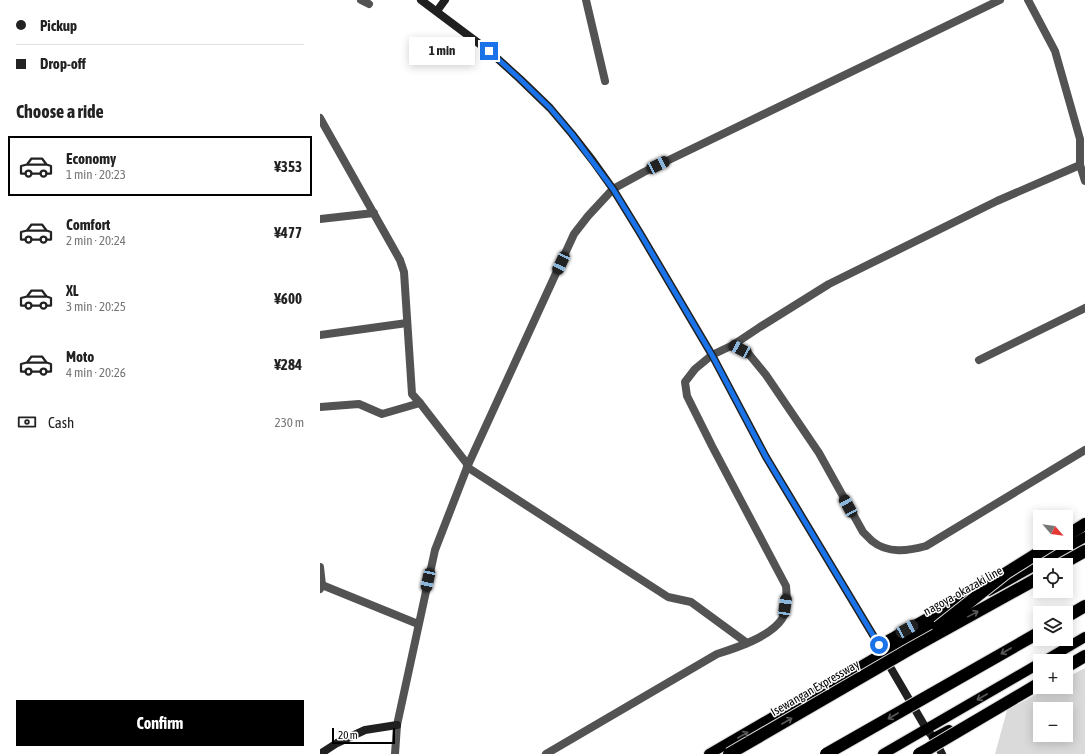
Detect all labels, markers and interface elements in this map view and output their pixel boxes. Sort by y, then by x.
text: Pickup [40,17,77,34]
callout: 1 min [409,37,475,65]
route end [480,42,498,60]
text: 1 min [429,43,455,58]
text: Drop-off [40,55,86,72]
text: Choose a ride [16,101,104,122]
icon: car [18,148,54,184]
text: Economy [66,150,116,167]
car [645,154,671,176]
text: ¥353 [274,158,302,175]
text: 1 min · 20:23 [66,167,126,182]
icon: car [18,214,54,250]
text: Comfort [66,216,110,233]
text: ¥477 [274,224,302,241]
text: 2 min · 20:24 [66,233,126,248]
car [550,250,572,276]
icon: car [18,280,54,316]
text: XL [66,282,79,299]
text: ¥600 [274,290,302,307]
text: 3 min · 20:25 [66,299,126,314]
car [727,338,753,360]
icon: car [18,346,54,382]
text: Moto [66,348,94,365]
text: ¥284 [274,356,302,373]
text: 4 min · 20:26 [66,365,126,380]
icon: cash [16,411,38,433]
text: Cash [48,414,74,431]
text: 230 m [275,415,304,430]
car [837,493,859,519]
north arrow [1033,510,1073,550]
map controls [1033,510,1073,742]
button: locate [1033,558,1073,598]
street label: nagoya-okazaki line [921,564,1005,618]
car [420,567,436,593]
car [777,593,793,619]
button: layers [1033,606,1073,646]
one-way arrow [967,610,979,618]
car [894,618,920,640]
route start [870,636,888,654]
one-way arrow [1000,648,1012,656]
button: + [1033,654,1073,694]
street label: Isewangan Expressway [768,657,862,719]
one-way arrow [976,694,988,702]
button: Confirm [16,700,304,746]
button: − [1033,702,1073,742]
one-way arrow [887,712,899,720]
one-way arrow [781,716,793,724]
scale bar [332,726,395,745]
text: 20 m [338,729,358,741]
one-way arrow [737,730,749,738]

